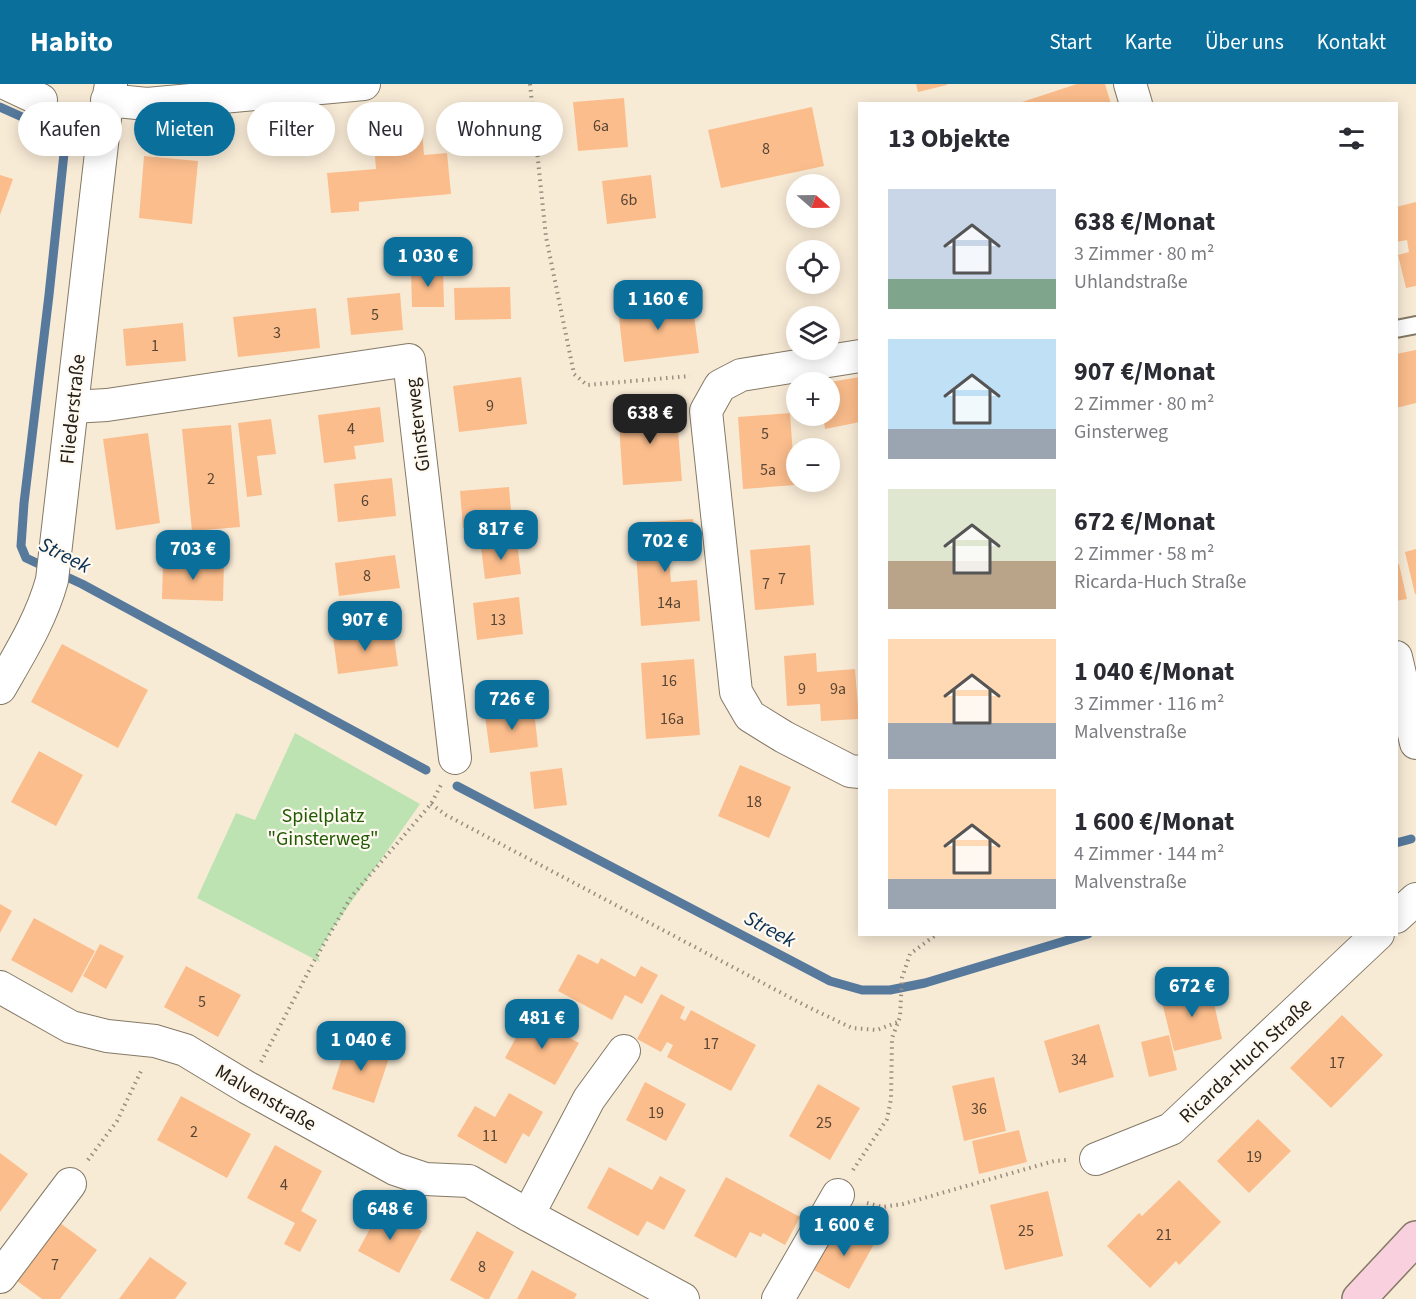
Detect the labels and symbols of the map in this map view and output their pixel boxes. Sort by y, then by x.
house number: 6a [593,115,609,137]
house number: 8 [762,138,770,160]
north arrow [786,174,840,228]
house number: 6b [621,189,638,211]
pin: 1 030 € [373,237,483,288]
pin: 1 160 € [603,280,713,331]
house number: 5 [371,304,379,326]
house number: 3 [273,322,281,344]
house number: 1 [151,335,159,357]
street label: Fliederstraße [53,353,93,465]
street label: Ginsterweg [398,377,438,473]
pin: 638 € [608,394,692,445]
house number: 9 [486,395,494,417]
house number: 4 [347,418,355,440]
house number: 5 [761,423,769,445]
house number: 5a [760,459,776,481]
house number: 2 [207,468,215,490]
house number: 6 [361,490,369,512]
pin: 817 € [459,510,543,561]
pin: 702 € [623,522,707,573]
water label: Streek [34,529,97,581]
pin: 703 € [151,530,235,581]
house number: 8 [363,565,371,587]
house number: 7 [778,568,786,590]
house number: 7 [762,573,770,595]
house number: 14a [657,592,681,614]
pin: 907 € [323,601,407,652]
house number: 13 [490,609,506,631]
house number: 16 [661,670,677,692]
house number: 9 [798,678,806,700]
house number: 9a [830,678,846,700]
pin: 726 € [470,680,554,731]
house number: 16a [660,708,684,730]
house number: 18 [746,791,762,813]
park label: Spielplatz "Ginsterweg" [267,802,379,853]
water label: Streek [739,903,802,956]
pin: 672 € [1150,967,1234,1018]
house number: 5 [198,991,206,1013]
street label: Ricarda-Huch Straße [1173,992,1318,1130]
pin: 481 € [500,999,584,1050]
pin: 1 040 € [306,1021,416,1072]
house number: 17 [703,1033,719,1055]
house number: 34 [1071,1049,1087,1071]
house number: 17 [1329,1052,1345,1074]
street label: Malvenstraße [210,1058,321,1138]
house number: 36 [971,1098,987,1120]
house number: 19 [648,1102,664,1124]
house number: 25 [816,1112,832,1134]
house number: 2 [190,1121,198,1143]
house number: 11 [482,1125,498,1147]
house number: 19 [1246,1146,1262,1168]
house number: 4 [280,1174,288,1196]
pin: 648 € [348,1190,432,1241]
pin: 1 600 € [789,1206,899,1257]
house number: 25 [1018,1220,1034,1242]
house number: 21 [1156,1224,1172,1246]
house number: 7 [51,1254,59,1276]
house number: 8 [478,1256,486,1278]

